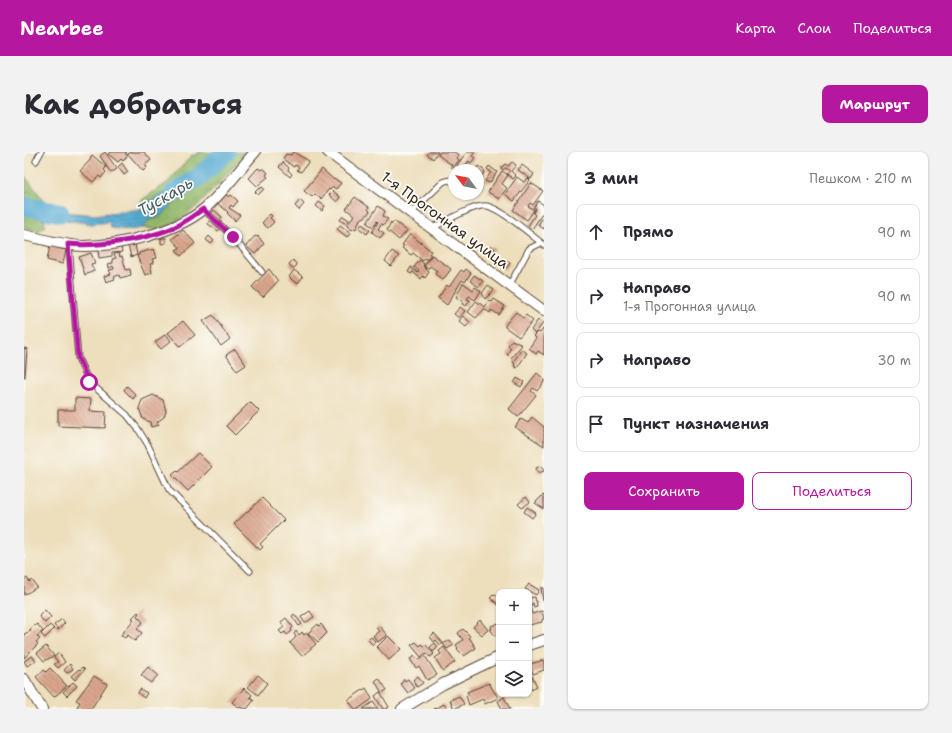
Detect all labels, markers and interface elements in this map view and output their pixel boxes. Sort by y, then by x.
text: Nearbee [20,16,104,41]
text: Карта [735,19,776,37]
text: Слои [798,19,831,37]
text: Поделиться [853,19,932,37]
text: Как добраться [24,85,243,123]
button: Маршрут [822,85,928,123]
north arrow [448,164,484,200]
street label: 1-я Прогонная улица [377,167,513,274]
text: 3 мин [584,167,639,189]
text: Пешком · 210 m [809,170,912,187]
water label: Тускарь [134,172,197,221]
icon: ahead [585,221,607,243]
text: Прямо [623,222,673,242]
text: 90 m [877,224,911,241]
route end [224,228,242,246]
text: Направо [623,278,691,298]
icon: right [585,285,607,307]
text: 90 m [877,288,911,305]
text: 1-я Прогонная улица [623,298,756,315]
icon: right [585,349,607,371]
text: Направо [623,350,691,370]
text: 30 m [877,352,911,369]
route start [80,373,98,391]
icon: arrive [585,413,607,435]
text: Пункт назначения [623,414,769,434]
button: Сохранить [584,472,744,510]
button: Поделиться [752,472,912,510]
map controls [496,589,532,697]
button: + [496,589,532,625]
button: − [496,625,532,661]
button: layers [496,661,532,697]

